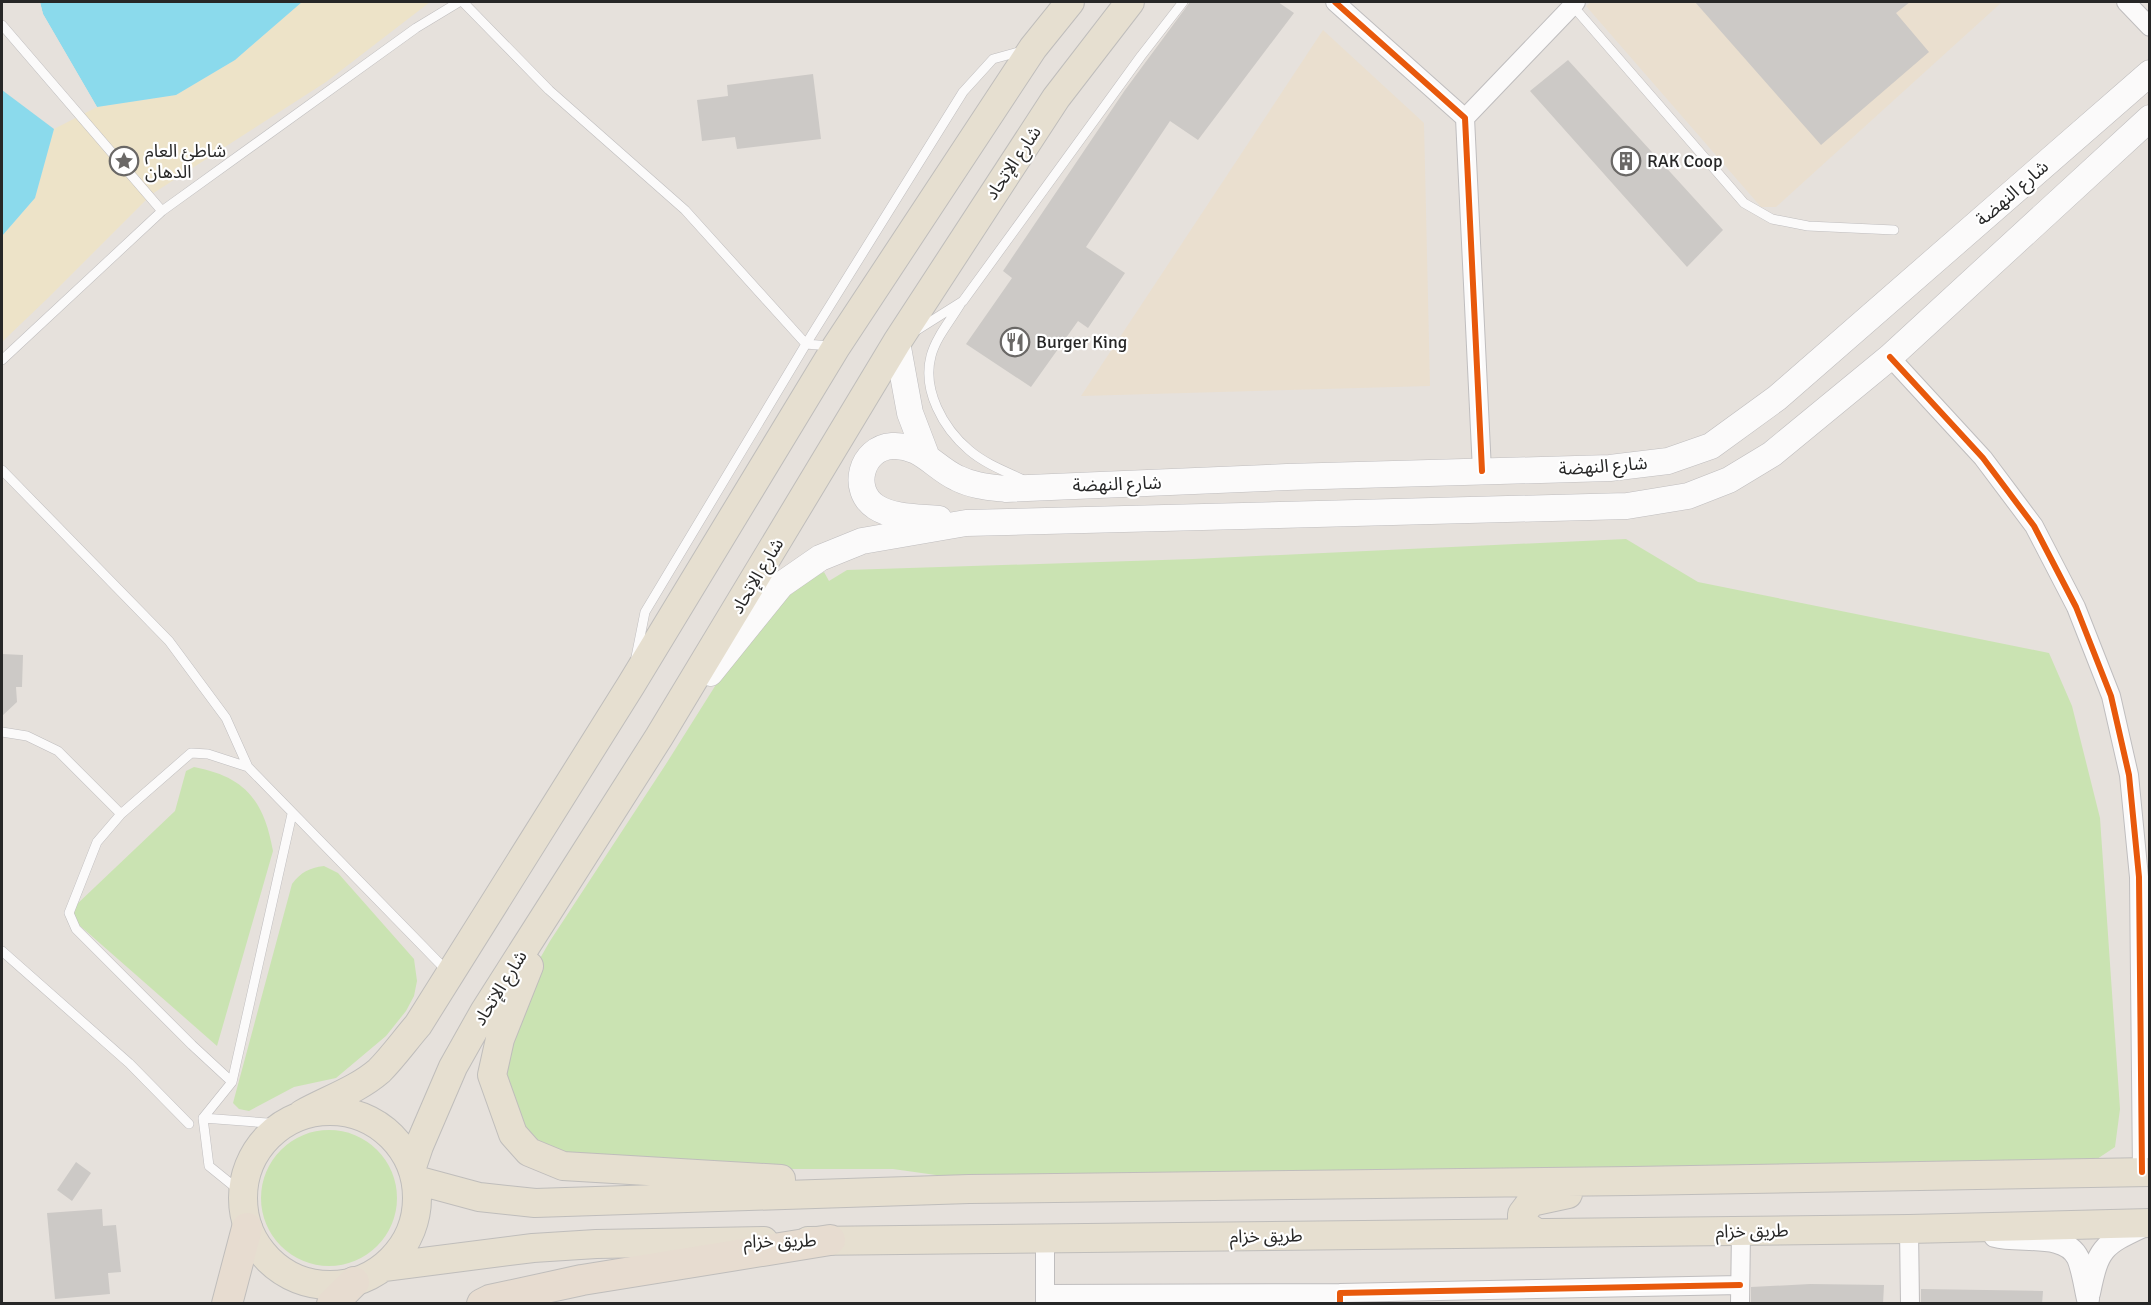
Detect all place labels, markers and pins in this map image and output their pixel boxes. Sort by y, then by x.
place label: شاطئ العام الدهان [145,140,226,183]
place icon: شاطئ العام الدهان [108,145,140,177]
building icon: RAK Coop [1610,145,1642,177]
place label: RAK Coop [1647,150,1723,172]
restaurant icon: Burger King [999,326,1031,358]
place label: Burger King [1036,331,1127,353]

